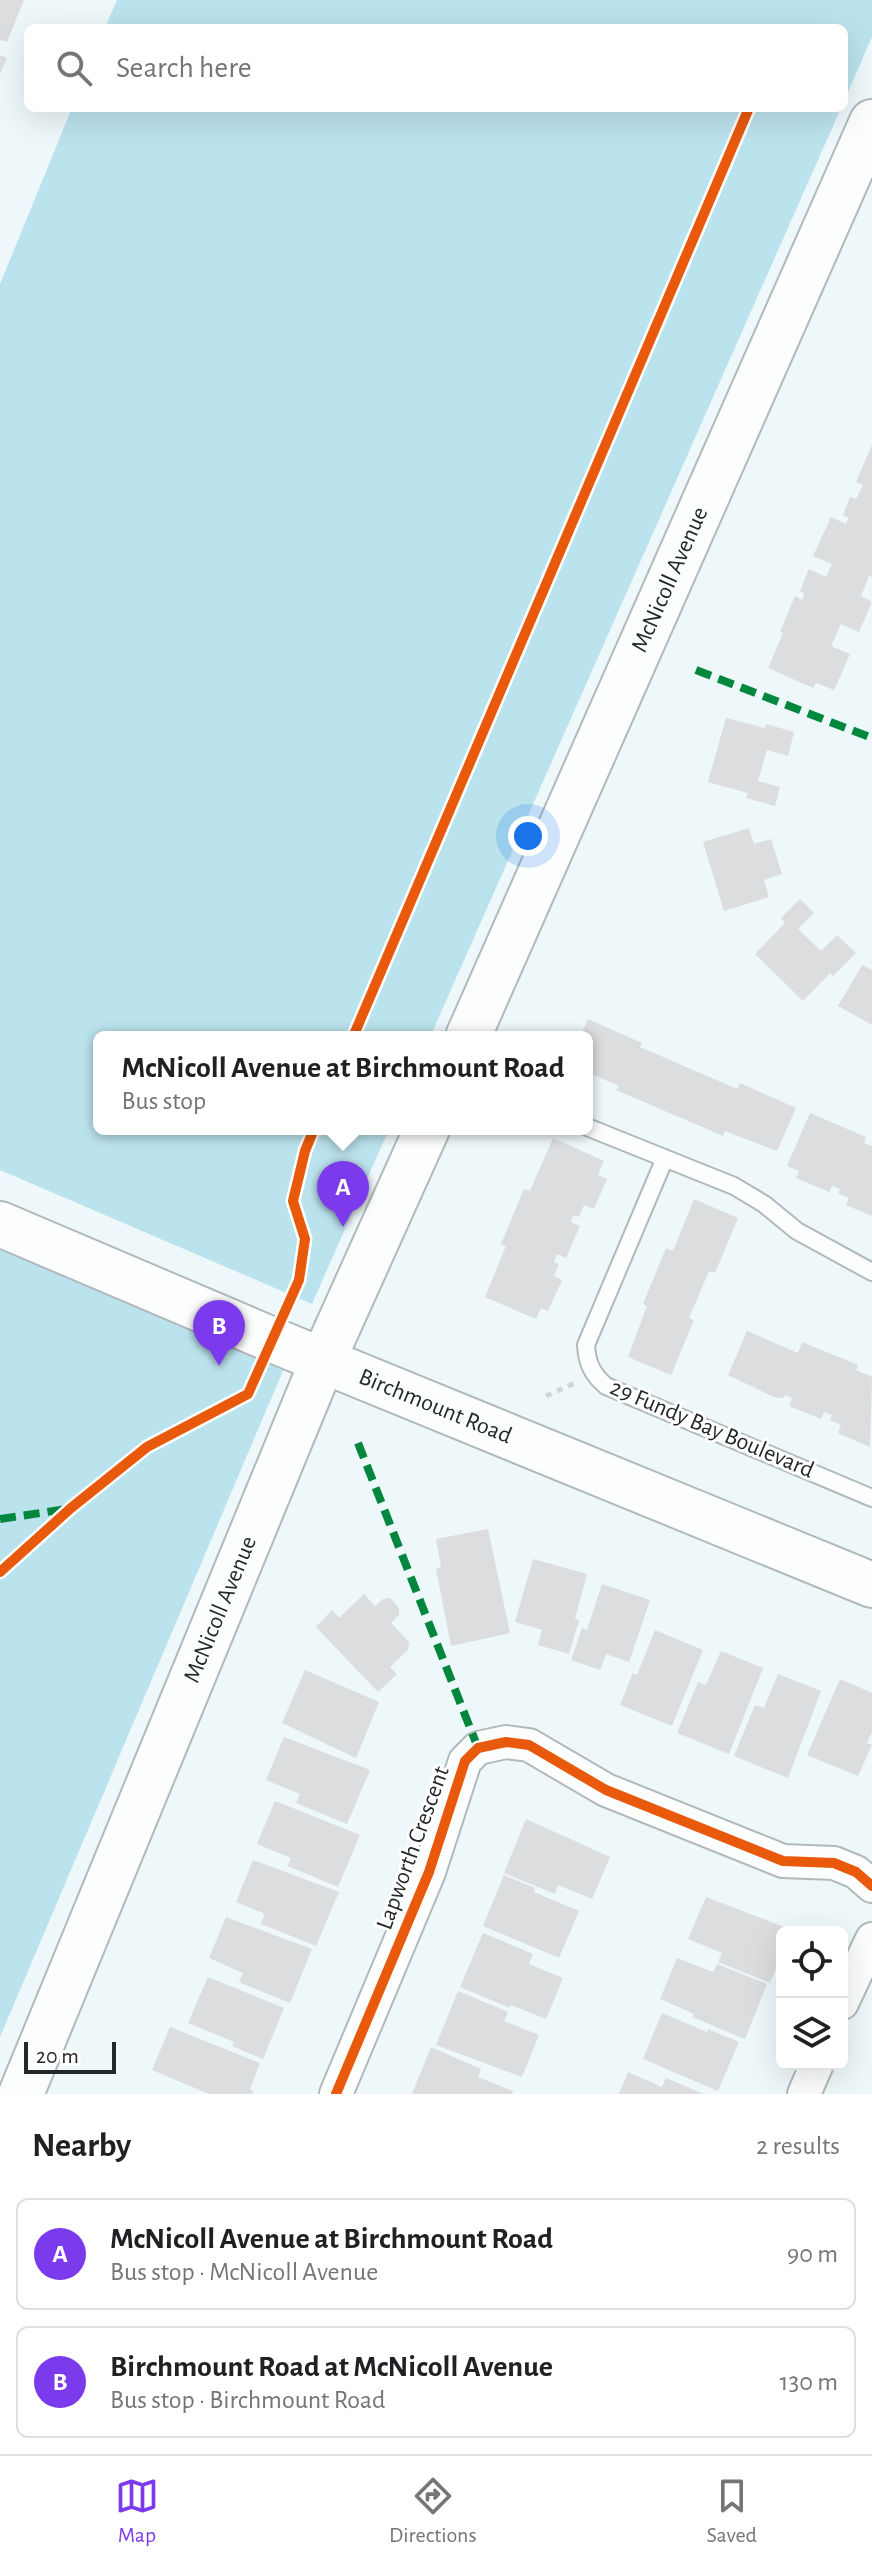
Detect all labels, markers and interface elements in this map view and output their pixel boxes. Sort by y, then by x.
search box [24,24,848,112]
icon: search [52,46,96,90]
text: Search here [116,53,252,83]
street label: McNicoll Avenue [627,503,712,656]
your location [508,816,548,856]
popup [93,1031,593,1135]
text: McNicoll Avenue at Birchmount Road [122,1053,564,1083]
text: Bus stop [122,1088,206,1114]
pin: A [317,1161,369,1227]
pin: B [193,1300,245,1366]
street label: Birchmount Road [355,1365,515,1448]
street label: 29 Fundy Bay Boulevard [607,1375,817,1483]
street label: McNicoll Avenue [180,1533,261,1686]
street label: Lapworth Crescent [372,1763,454,1933]
map controls [776,1926,848,2070]
button: locate [776,1926,848,1998]
button: layers [776,1998,848,2070]
scale bar [24,2038,116,2074]
text: 20 m [36,2045,79,2067]
text: Nearby [32,2129,131,2163]
text: 2 results [756,2133,840,2159]
text: McNicoll Avenue at Birchmount Road [110,2224,553,2254]
text: A [52,2241,68,2267]
text: 90 m [787,2241,838,2267]
text: Bus stop · McNicoll Avenue [110,2259,378,2285]
text: Birchmount Road at McNicoll Avenue [110,2352,553,2382]
text: B [52,2369,68,2395]
text: 130 m [780,2369,838,2395]
text: Bus stop · Birchmount Road [110,2387,385,2413]
tab: Map [115,2474,159,2548]
tab: Directions [389,2474,477,2548]
tab: Saved [707,2474,757,2548]

